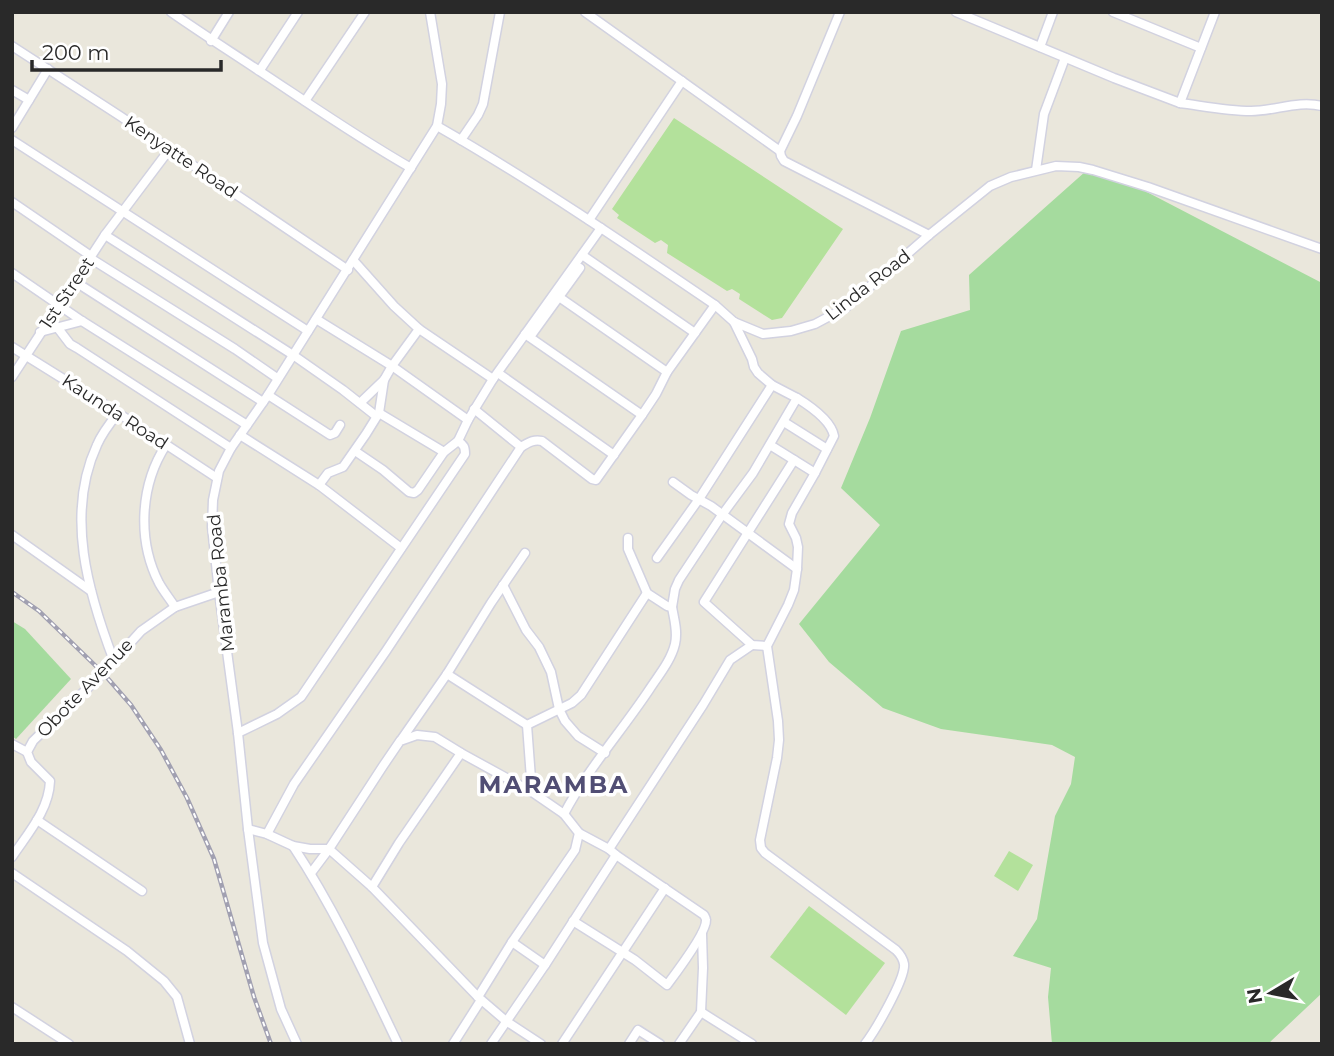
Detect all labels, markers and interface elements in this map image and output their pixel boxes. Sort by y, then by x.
scale bar [32,28,220,72]
text: 200 m [42,40,109,65]
street label: Kenyatte Road [120,111,242,203]
street label: Linda Road [821,245,915,325]
street label: 1st Street [35,253,99,333]
street label: Kaunda Road [58,370,172,454]
street label: Maramba Road [203,513,239,653]
street label: Obote Avenue [32,634,138,742]
district label: MARAMBA [479,770,630,799]
north arrow [1236,958,1306,1028]
text: N [1242,986,1267,1005]

